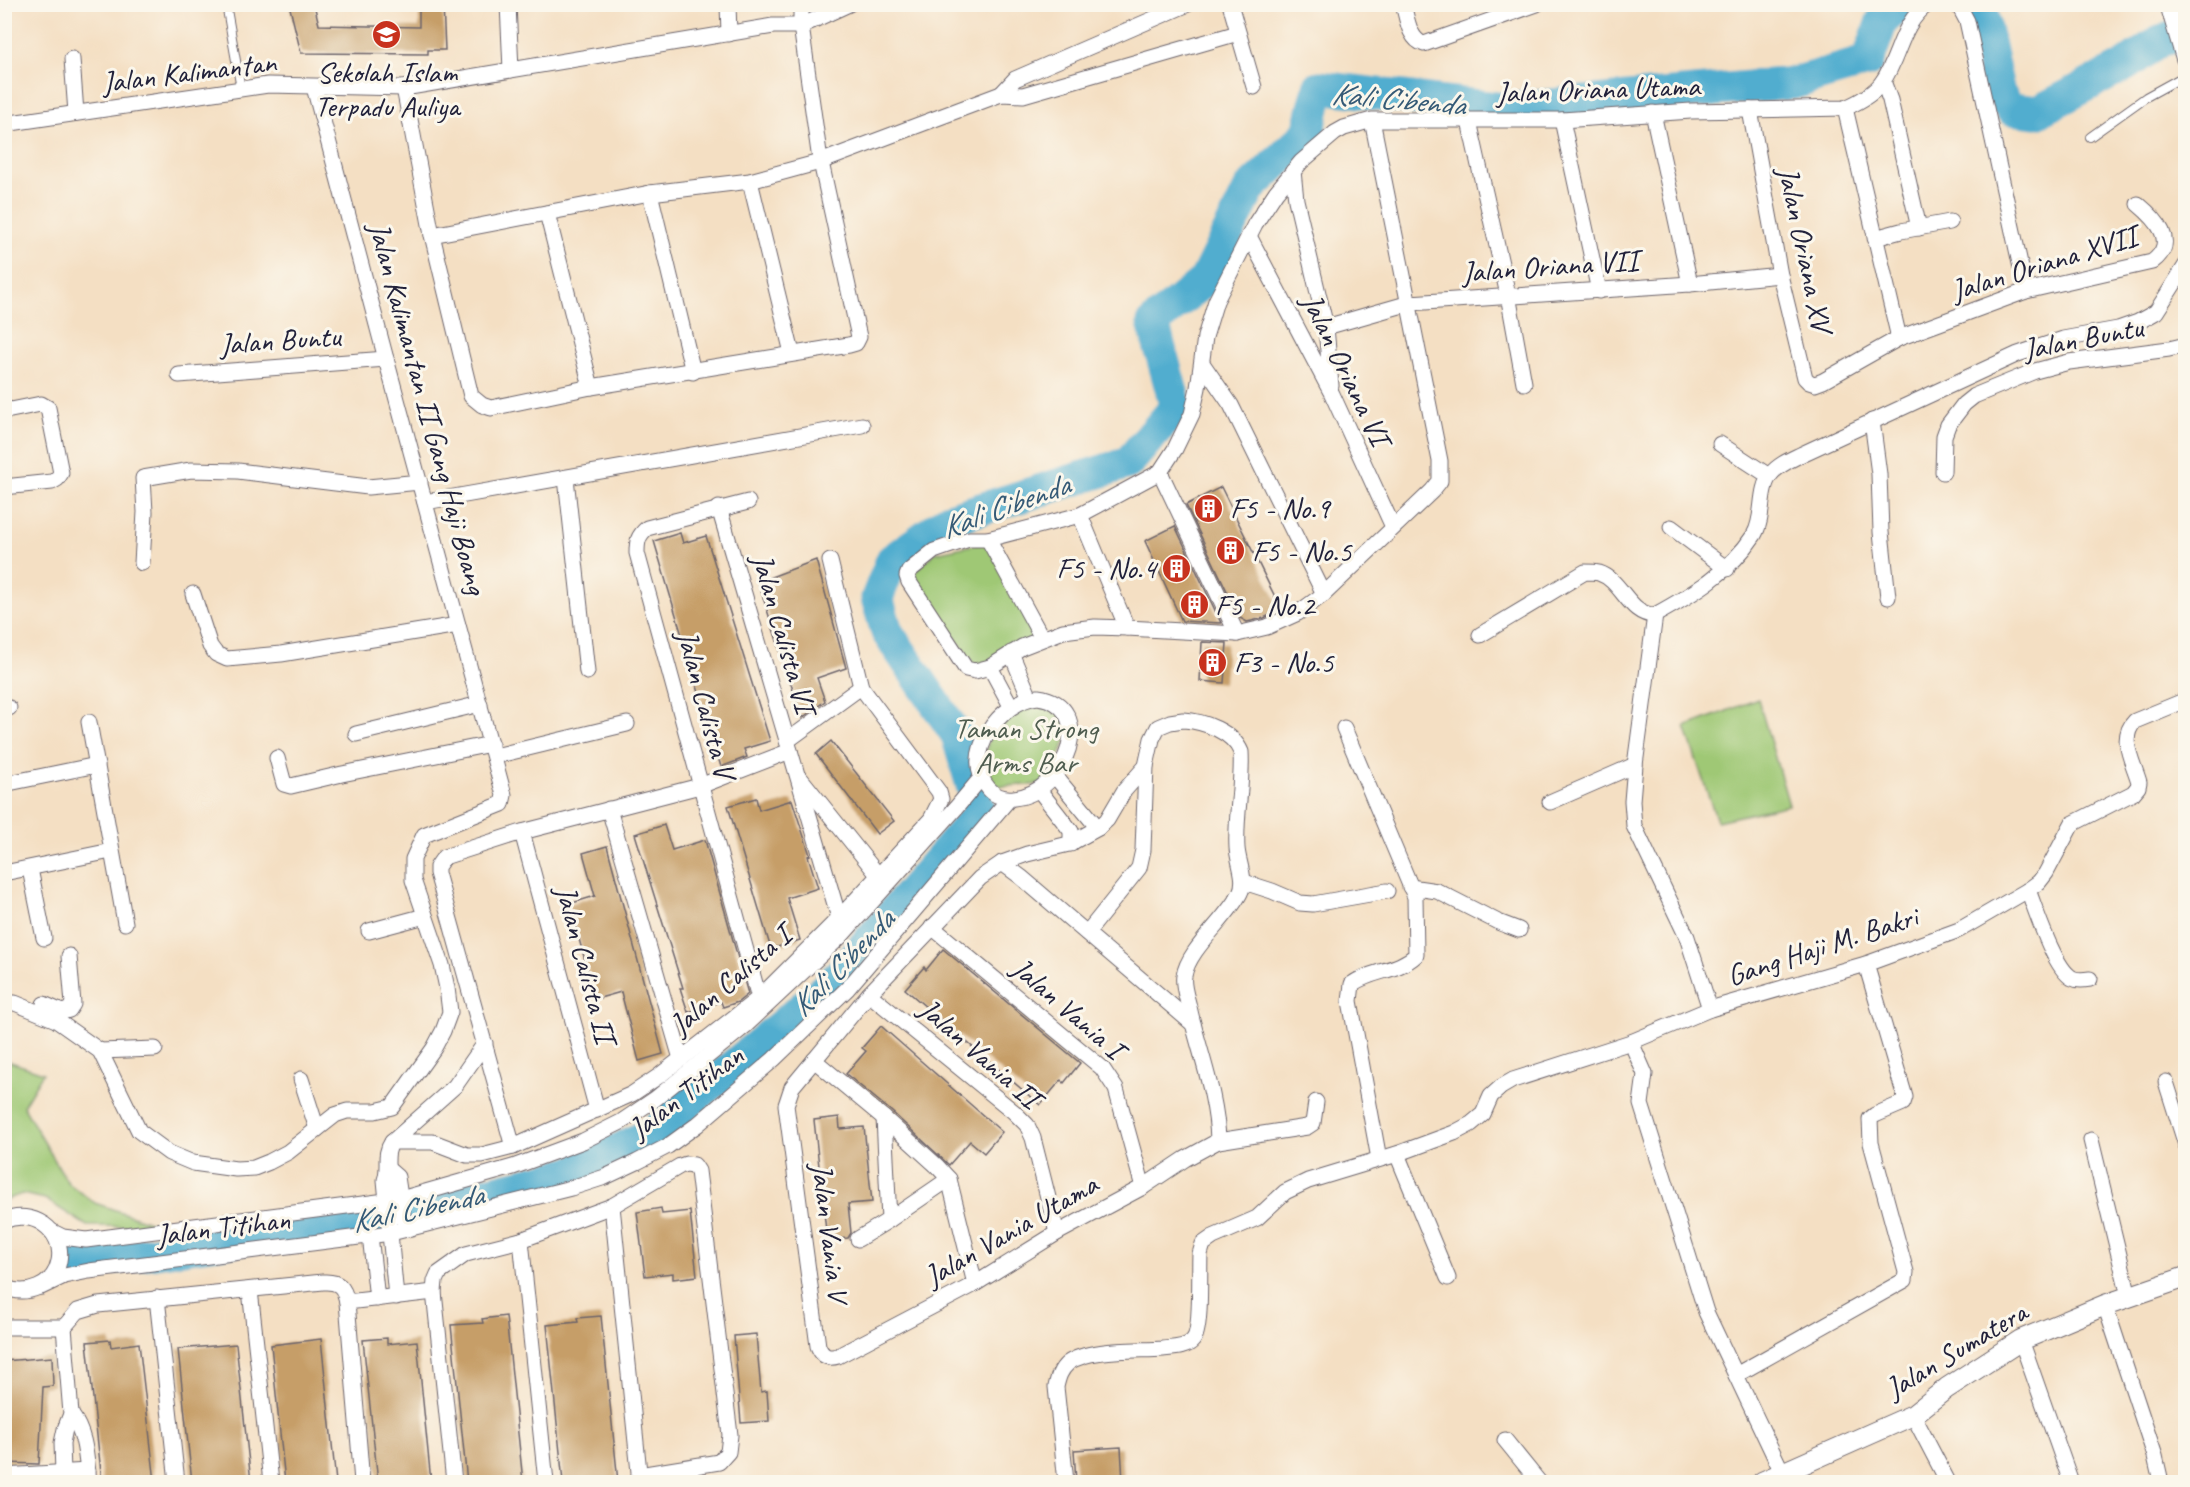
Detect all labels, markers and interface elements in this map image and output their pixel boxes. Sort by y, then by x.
school or university icon: Sekolah Islam Terpadu Auliya [371,19,403,51]
street label: Jalan Kalimantan [98,42,280,102]
place label: Sekolah Islam Terpadu Auliya [315,53,462,125]
street label: Jalan Oriana Utama [1494,66,1702,112]
water label: Kali Cibenda [1330,73,1469,126]
street label: Jalan Oriana XV [1769,161,1842,341]
street label: Jalan Oriana XVII [1945,215,2147,310]
street label: Jalan Kalimantan II Gang Haji Boang [360,216,497,600]
street label: Jalan Oriana VII [1459,240,1645,291]
street label: Jalan Oriana VI [1292,285,1402,457]
street label: Jalan Buntu [2018,307,2148,369]
street label: Jalan Buntu [216,317,343,363]
water label: Kali Cibenda [935,463,1078,548]
place label: F5 - No.9 [1230,489,1332,527]
building icon: F5 - No.9 [1193,492,1225,524]
place label: F5 - No.5 [1252,532,1353,570]
building icon: F5 - No.5 [1215,535,1247,567]
street label: Jalan Calista VI [743,547,827,724]
place label: F5 - No.4 [1057,549,1158,587]
building icon: F5 - No.4 [1161,552,1193,584]
place label: F5 - No.2 [1215,586,1317,624]
building icon: F5 - No.2 [1178,589,1210,621]
street label: Jalan Calista V [668,624,745,787]
place label: F3 - No.5 [1234,643,1335,681]
building icon: F3 - No.5 [1197,646,1229,678]
park label: Taman Strong Arms Bar [954,709,1100,781]
street label: Jalan Calista II [546,879,627,1053]
street label: Gang Haji M. Bakri [1722,896,1925,995]
water label: Kali Cibenda [781,899,905,1025]
street label: Jalan Calista I [660,912,804,1044]
street label: Jalan Vania I [1003,948,1137,1072]
street label: Jalan Vania II [910,989,1053,1120]
street label: Jalan Titihan [619,1036,751,1149]
street label: Jalan Vania V [802,1159,858,1308]
street label: Jalan Vania Utama [916,1164,1106,1296]
water label: Kali Cibenda [348,1173,490,1242]
street label: Jalan Titihan [152,1200,292,1254]
street label: Jalan Sumatera [1877,1292,2036,1408]

